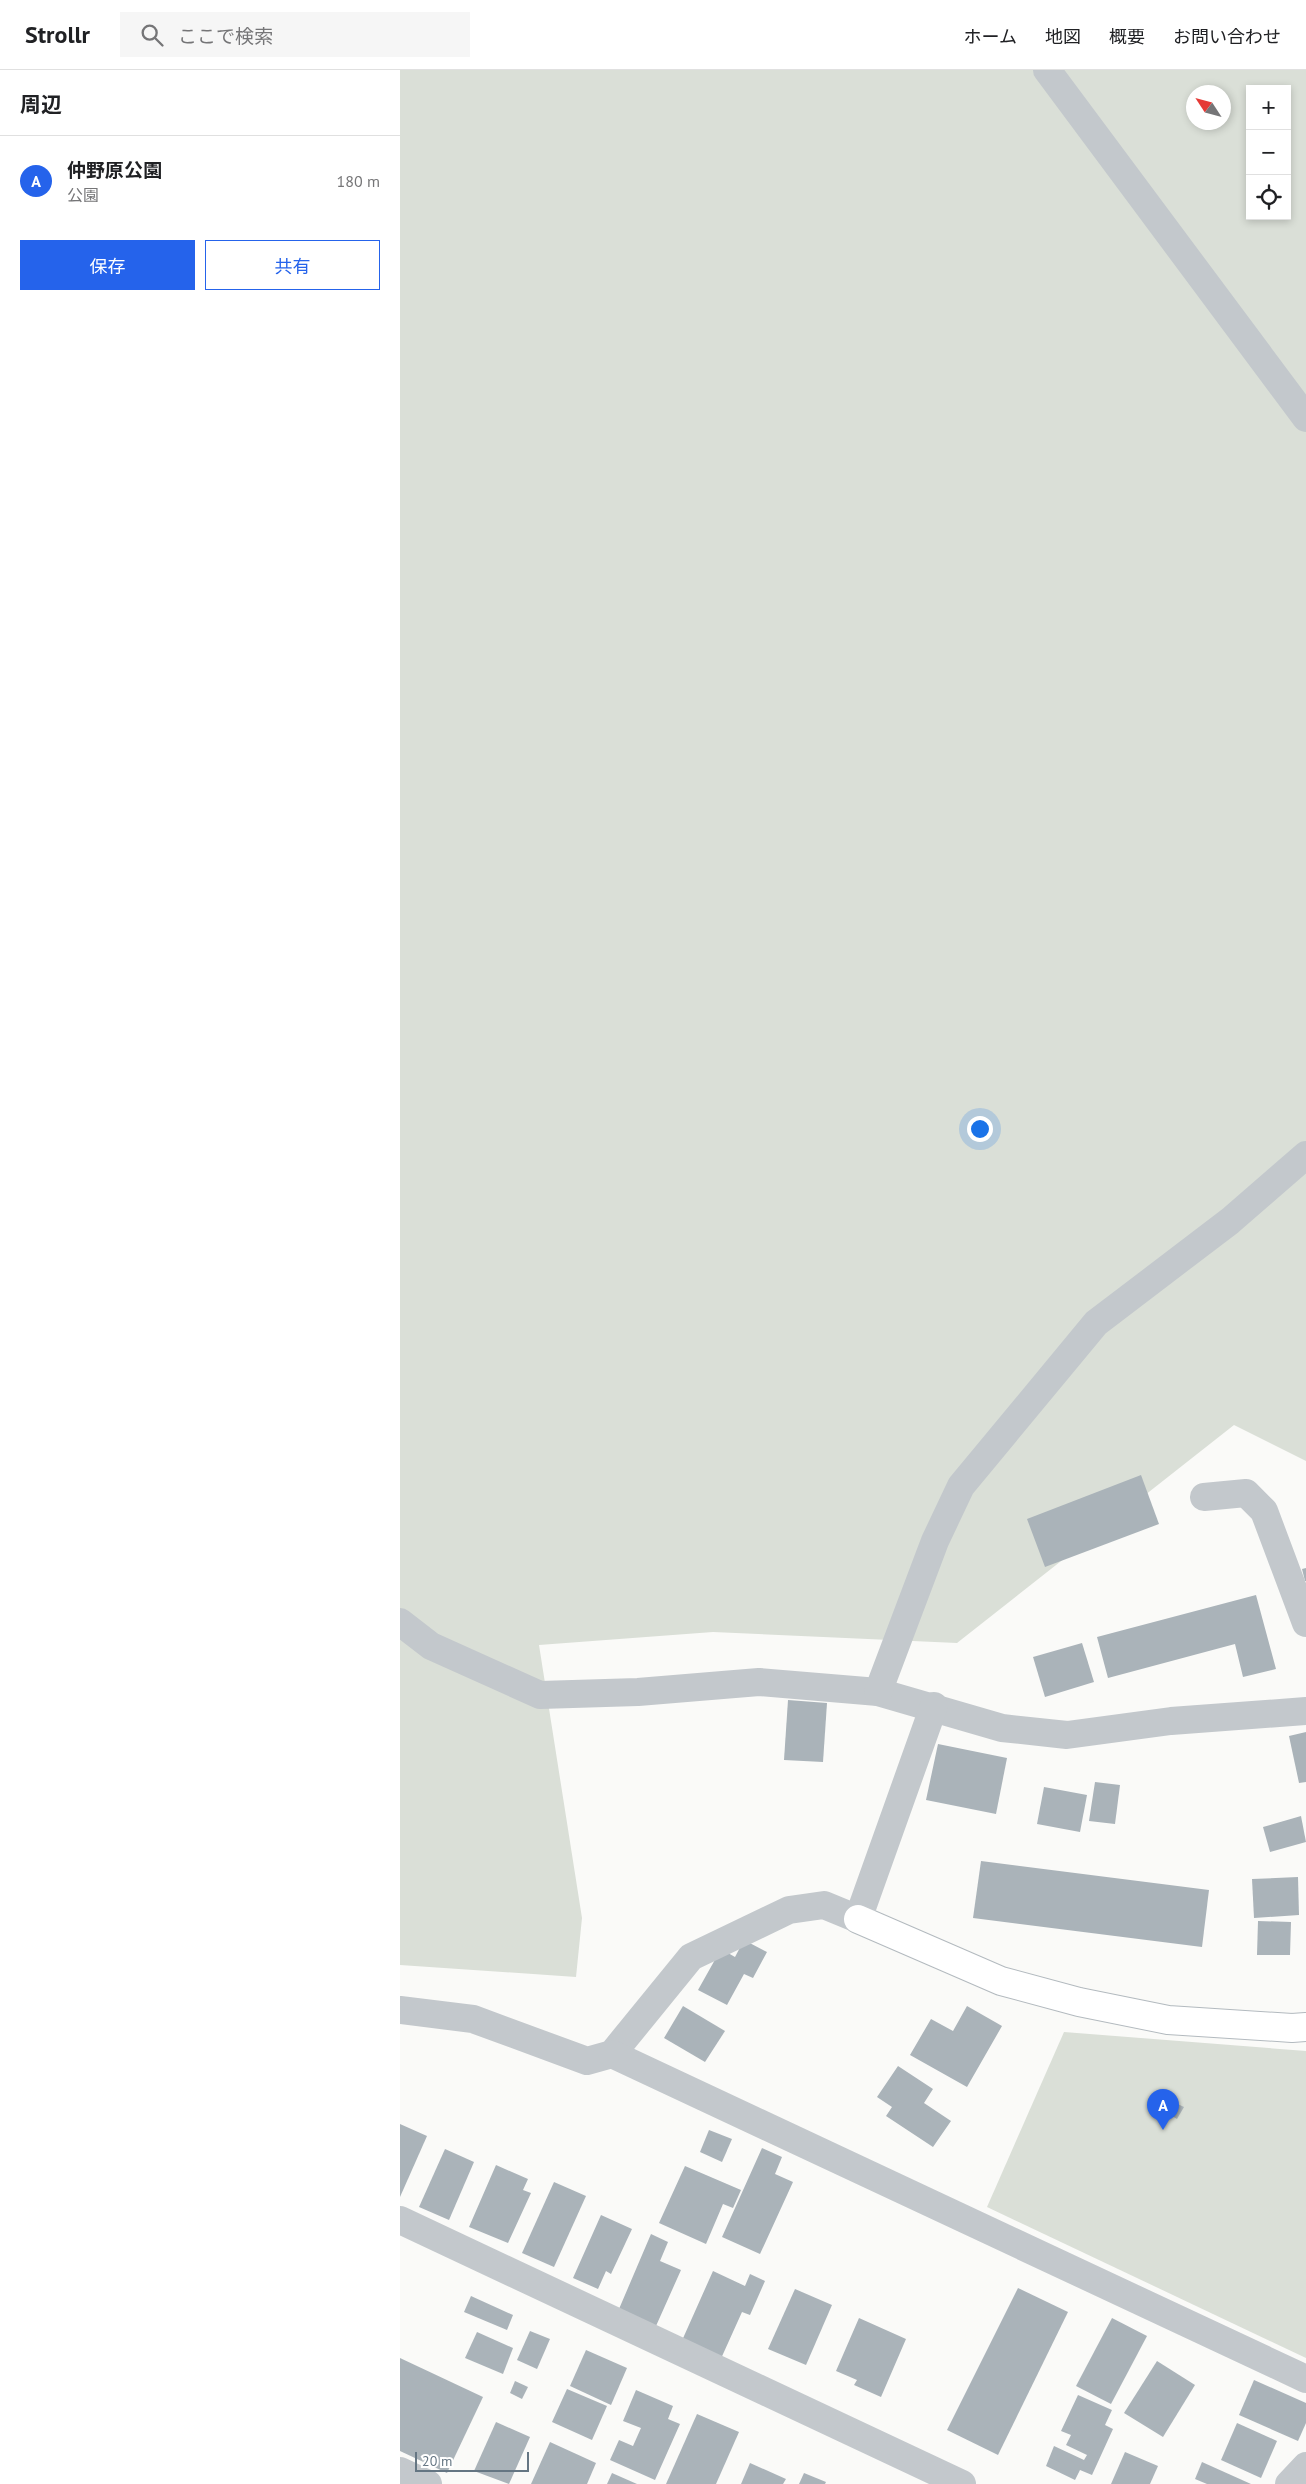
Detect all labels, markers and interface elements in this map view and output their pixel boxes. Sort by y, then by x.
search box [120,12,470,57]
text: Strollr [25,19,90,50]
icon: search [138,21,166,49]
text: ここで検索 [178,24,273,48]
text: ホーム [964,25,1017,48]
text: 地図 [1045,25,1081,48]
text: 概要 [1109,25,1145,48]
text: お問い合わせ [1173,25,1281,48]
north arrow [1186,85,1231,130]
map controls [1246,85,1291,220]
button: + [1246,85,1291,130]
text: 周辺 [20,91,62,118]
button: − [1246,130,1291,175]
text: 仲野原公園 [67,158,162,182]
text: A [31,171,41,191]
text: 180 m [337,171,380,191]
button: locate [1246,175,1291,220]
text: 公園 [67,185,99,205]
button: 保存 [20,240,195,290]
button: 共有 [205,240,380,290]
your location [967,1116,993,1142]
pin: A [1147,2089,1179,2130]
scale bar [415,2449,529,2472]
text: 20 m [422,2452,452,2470]

